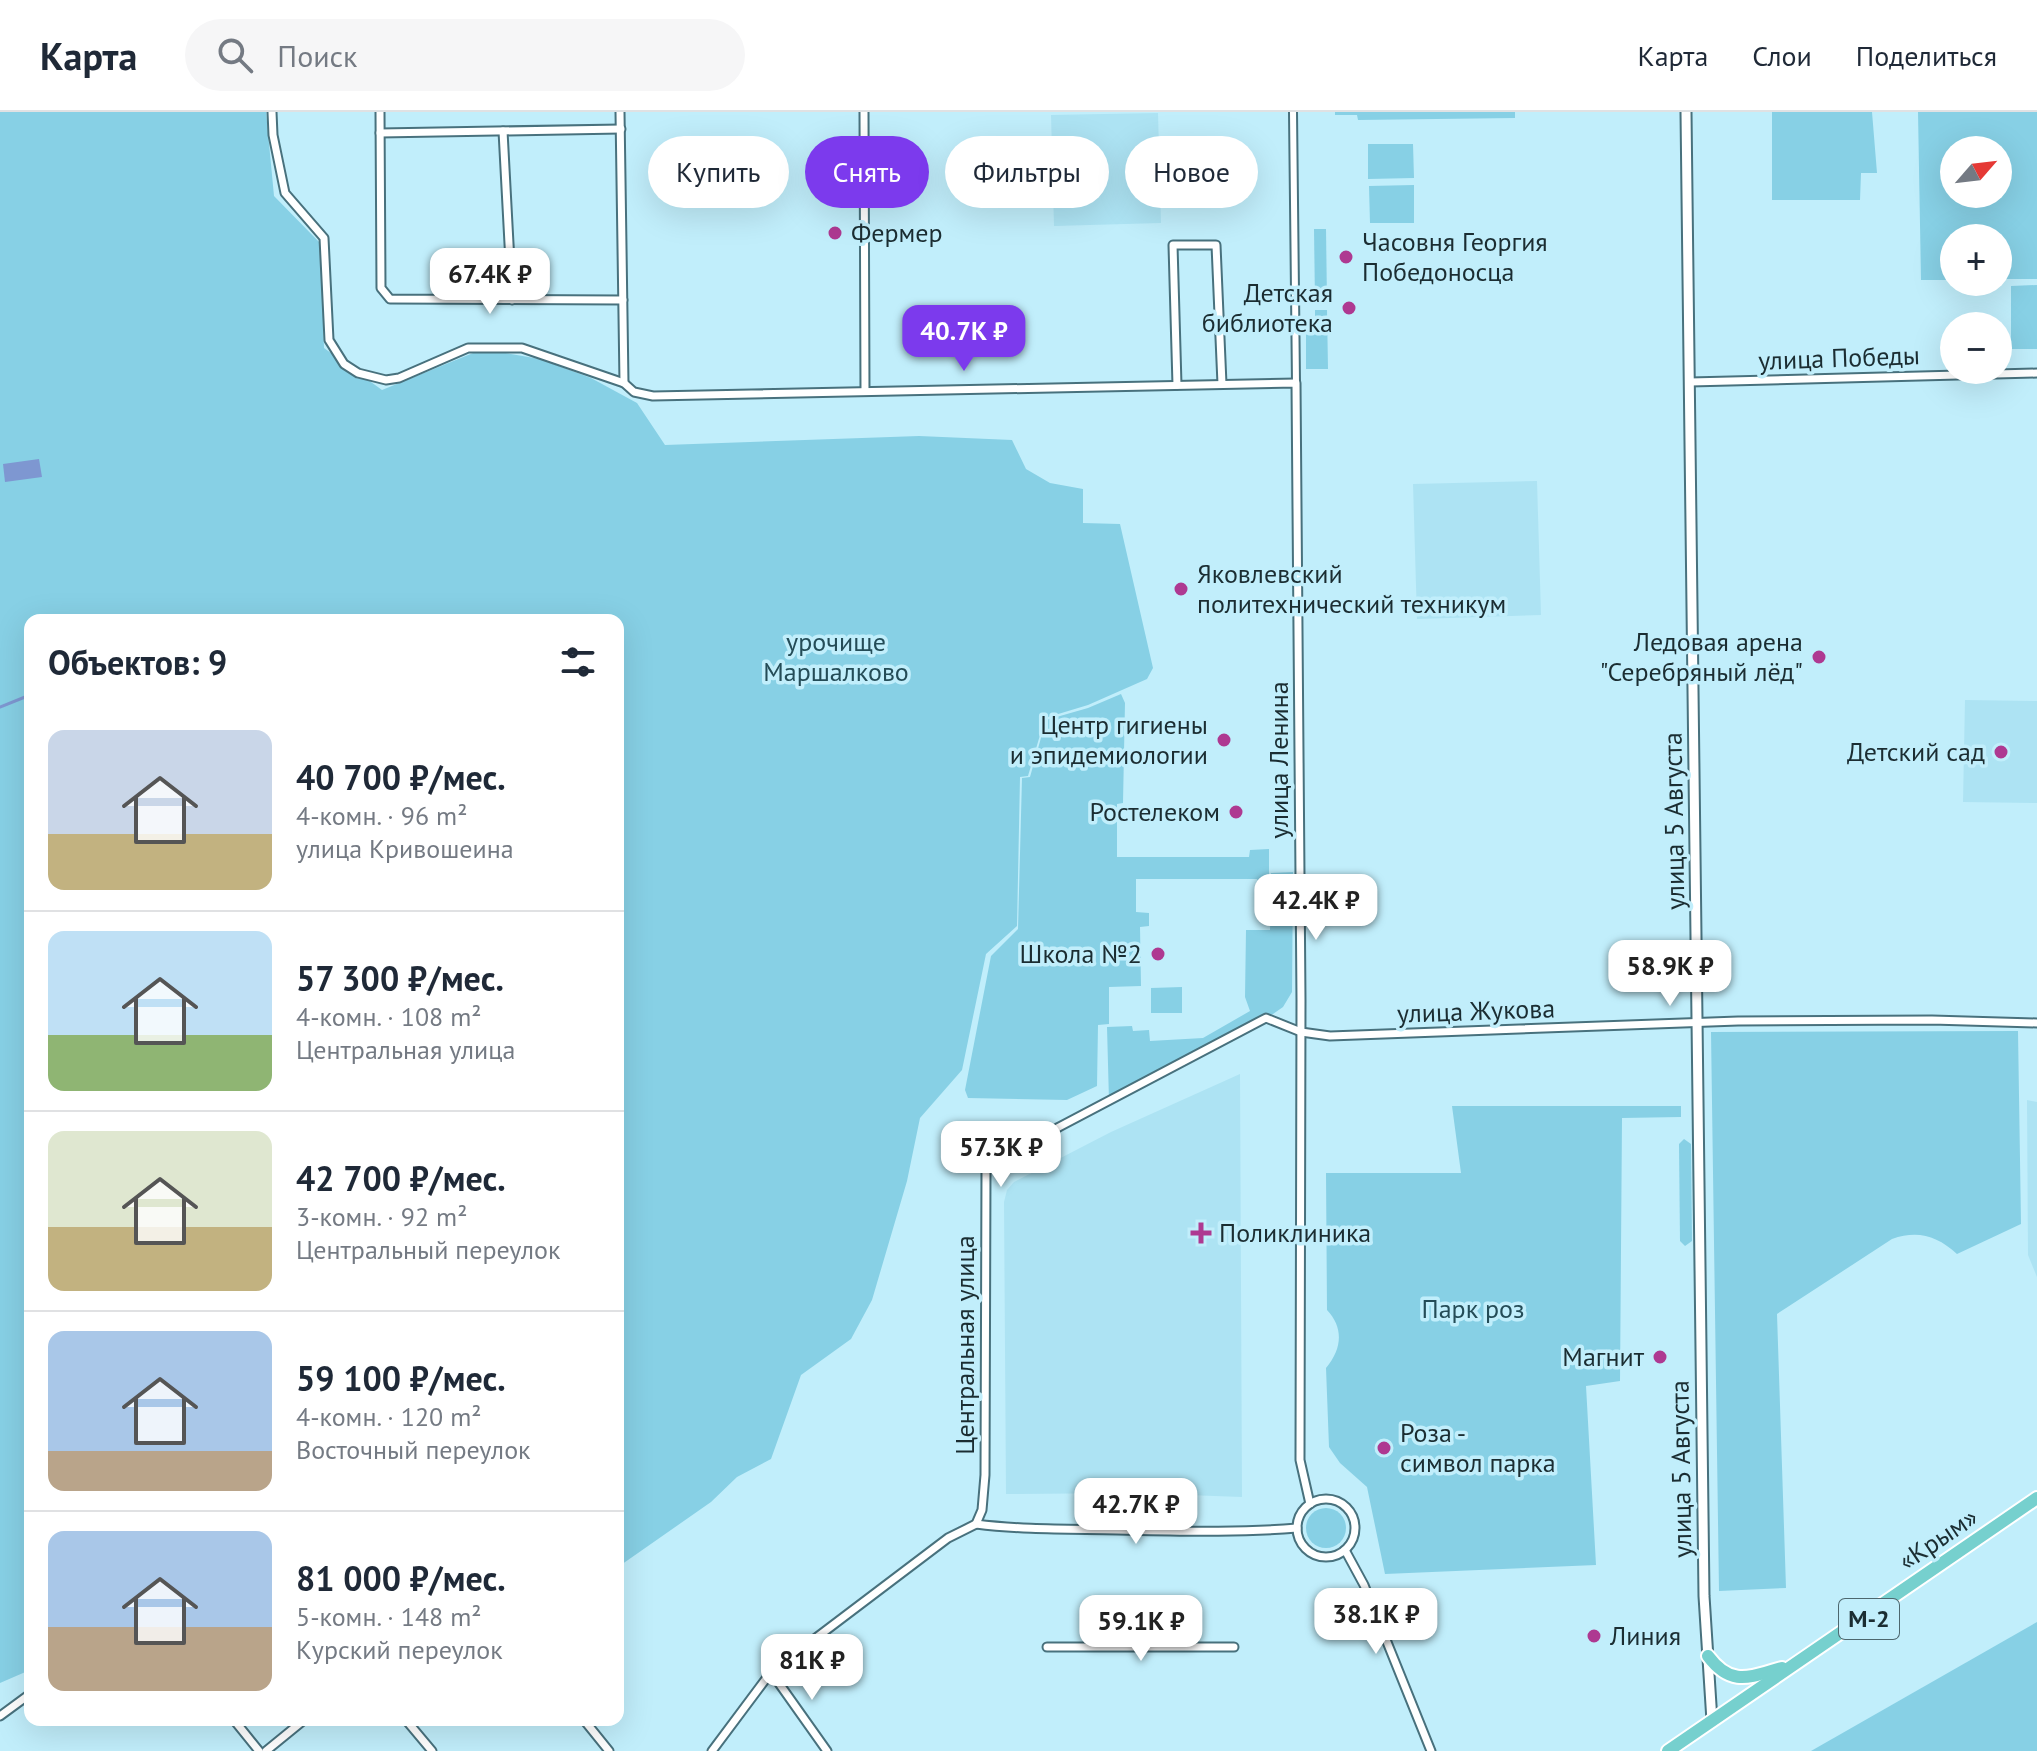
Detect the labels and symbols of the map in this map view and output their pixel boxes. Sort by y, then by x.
north arrow [1940,136,2012,208]
place label: Фермер [851,216,943,249]
marker: Фермер [826,224,844,242]
place label: Часовня Георгия Победоносца [1362,225,1548,288]
pin: 67.4K ₽ [416,248,564,316]
marker: Часовня Георгия Победоносца [1337,248,1355,266]
place label: Детская библиотека [1202,276,1333,339]
marker: Детская библиотека [1340,299,1358,317]
pin: 40.7K ₽ [890,305,1038,373]
street label: улица Победы [1757,338,1921,377]
place label: Яковлевский политехнический техникум [1197,557,1506,620]
marker: Яковлевский политехнический техникум [1172,580,1190,598]
park label: урочище Маршалково [763,625,909,688]
place label: Ледовая арена "Серебряный лёд" [1600,625,1803,688]
marker: Ледовая арена "Серебряный лёд" [1810,648,1828,666]
street label: улица Ленина [1262,681,1295,839]
place label: Центр гигиены и эпидемиологии [1010,708,1208,771]
marker: Центр гигиены и эпидемиологии [1215,731,1233,749]
street label: улица 5 Августа [1655,732,1692,910]
place label: Детский сад [1847,735,1985,768]
marker: Детский сад [1992,743,2010,761]
place label: Ростелеком [1089,795,1220,828]
marker: Ростелеком [1227,803,1245,821]
pin: 42.4K ₽ [1242,874,1390,942]
place label: Школа №2 [1020,937,1142,970]
pin: 58.9K ₽ [1596,940,1744,1008]
marker: Школа №2 [1149,945,1167,963]
street label: улица Жукова [1396,991,1556,1030]
pin: 57.3K ₽ [927,1121,1075,1189]
place label: Поликлиника [1219,1216,1371,1249]
marker: Поликлиника [1190,1222,1212,1244]
street label: Центральная улица [948,1235,981,1455]
park label: Парк роз [1422,1292,1524,1325]
place label: Магнит [1562,1340,1645,1373]
marker: Магнит [1651,1348,1669,1366]
street label: улица 5 Августа [1662,1380,1699,1558]
place label: Роза - символ парка [1400,1416,1556,1479]
marker: Роза - символ парка [1375,1439,1393,1457]
pin: 42.7K ₽ [1062,1478,1210,1546]
street label: «Крым» [1892,1500,1984,1577]
pin: 38.1K ₽ [1302,1588,1450,1656]
pin: 59.1K ₽ [1067,1595,1215,1663]
road number: М-2 [1839,1599,1899,1639]
place label: Линия [1609,1619,1681,1652]
marker: Линия [1585,1627,1603,1645]
pin: 81K ₽ [756,1634,868,1702]

